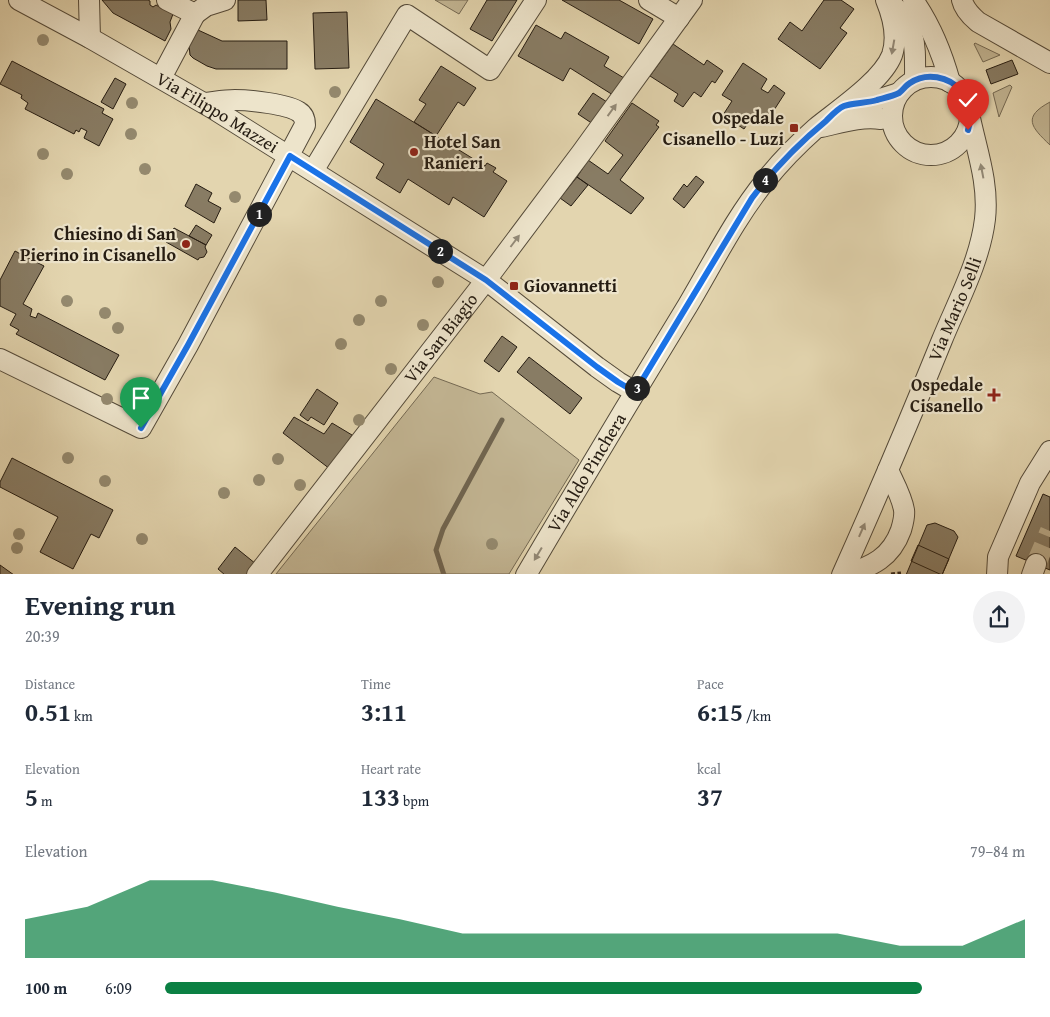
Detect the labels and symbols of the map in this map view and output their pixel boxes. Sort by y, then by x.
one-way arrow [889,40,897,56]
street label: Via Filippo Mazzei [151,65,284,159]
pin [947,79,989,130]
one-way arrow [607,103,617,117]
place label: Ospedale Cisanello - Luzi [663,104,784,152]
marker: Ospedale Cisanello - Luzi [788,122,800,134]
place label: Hotel San Ranieri [424,128,501,176]
marker: Hotel San Ranieri [408,146,420,158]
one-way arrow [978,164,986,179]
pin: 4 [752,168,778,192]
pin: 1 [246,202,272,226]
place label: Chiesino di San Pierino in Cisanello [20,220,176,268]
one-way arrow [510,234,520,248]
marker: Chiesino di San Pierino in Cisanello [180,238,192,250]
pin: 2 [428,238,452,264]
street label: Via Mario Selli [921,253,988,365]
place label: Giovannetti [524,272,618,299]
marker: Giovannetti [508,280,520,292]
street label: Via San Biagio [397,287,484,389]
place label: Ospedale Cisanello [910,371,983,419]
pin: 3 [624,376,650,400]
pin [120,377,162,428]
marker: Ospedale Cisanello [987,388,1001,402]
street label: Via Aldo Pinchera [540,407,633,537]
one-way arrow [858,523,866,537]
one-way arrow [534,547,543,560]

